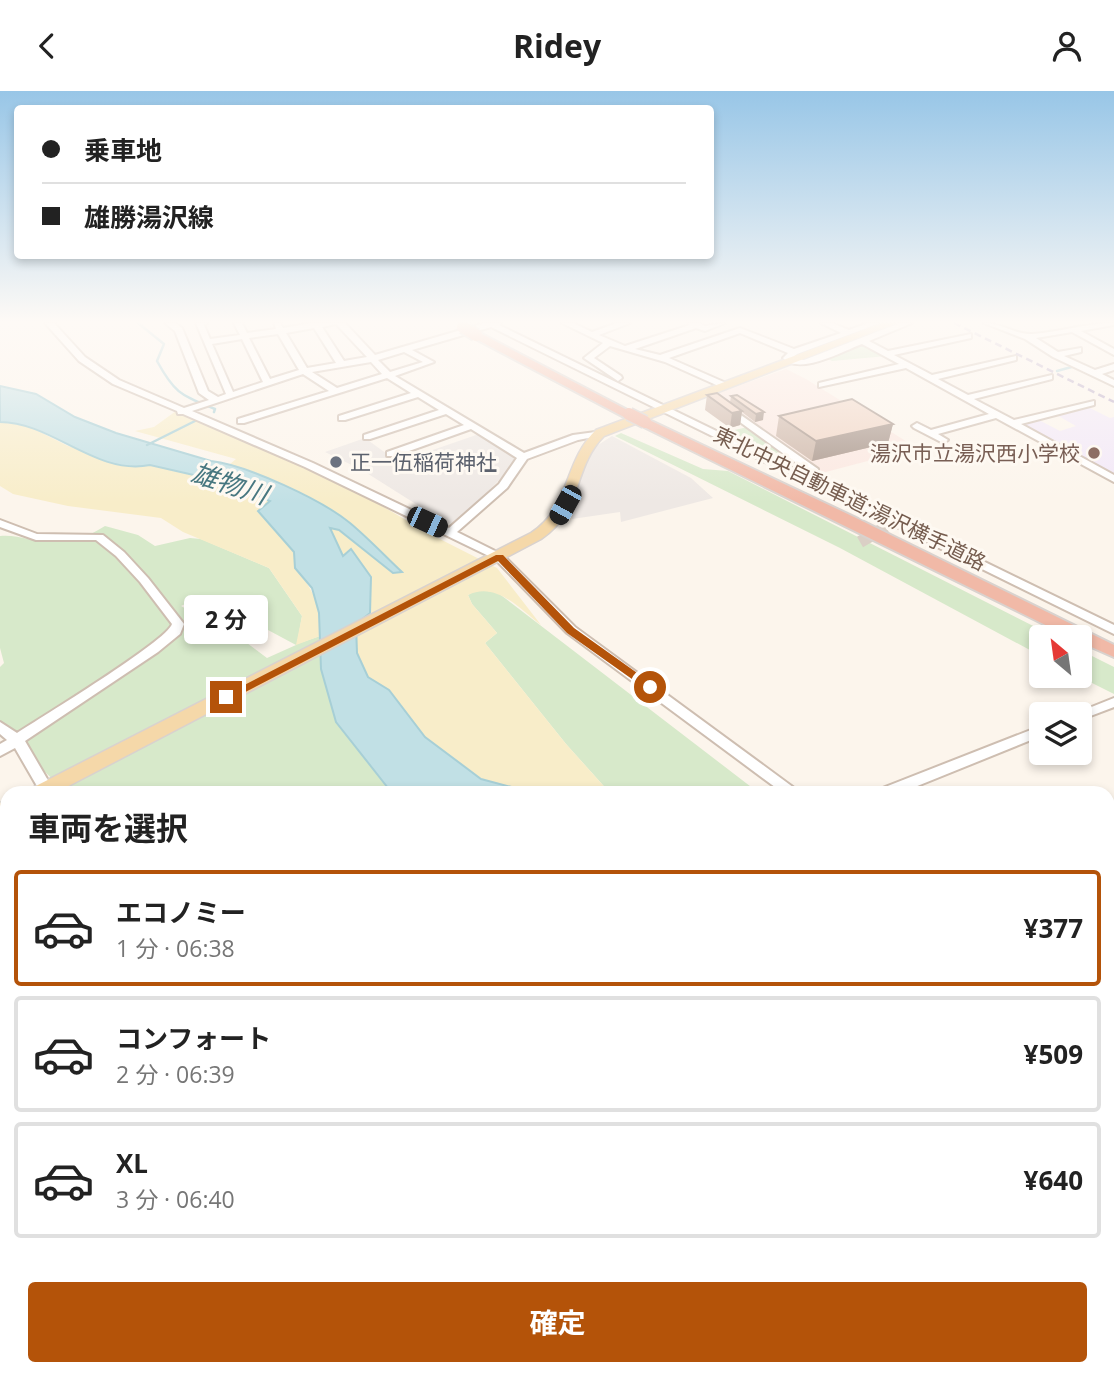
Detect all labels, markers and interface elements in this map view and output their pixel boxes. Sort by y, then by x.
text: Ridey [513,24,601,67]
icon: back [28,27,66,65]
icon: person [1048,27,1086,65]
text: 乗車地 [84,132,162,168]
text: 雄勝湯沢線 [84,199,214,235]
street label: 東北中央自動車道;湯沢横手道路 [709,420,991,576]
place label: 湯沢市立湯沢西小学校 [870,439,1080,467]
marker: 湯沢市立湯沢西小学校 [1086,445,1102,461]
place label: 正一伍稲荷神社 [350,448,497,476]
water label: 雄物川 [187,454,275,513]
marker: 正一伍稲荷神社 [328,454,344,470]
car [546,482,585,528]
car [404,504,451,540]
callout: 2 分 [184,595,268,645]
text: 2 分 [205,603,247,635]
north arrow [1029,625,1092,688]
map controls [1029,625,1092,765]
route start [634,671,666,703]
route end [210,681,242,713]
button: layers [1029,702,1092,765]
text: 車両を選択 [28,806,188,849]
text: エコノミー [116,894,246,930]
icon: car [32,897,95,960]
text: ¥377 [1024,910,1083,946]
text: 1 分 · 06:38 [116,932,235,964]
text: コンフォート [116,1020,271,1056]
icon: car [32,1023,95,1086]
text: ¥509 [1024,1036,1083,1072]
text: 2 分 · 06:39 [116,1058,235,1090]
text: XL [116,1145,148,1181]
icon: car [32,1149,95,1212]
text: ¥640 [1024,1162,1083,1198]
text: 3 分 · 06:40 [116,1183,235,1215]
button: 確定 [28,1282,1087,1362]

